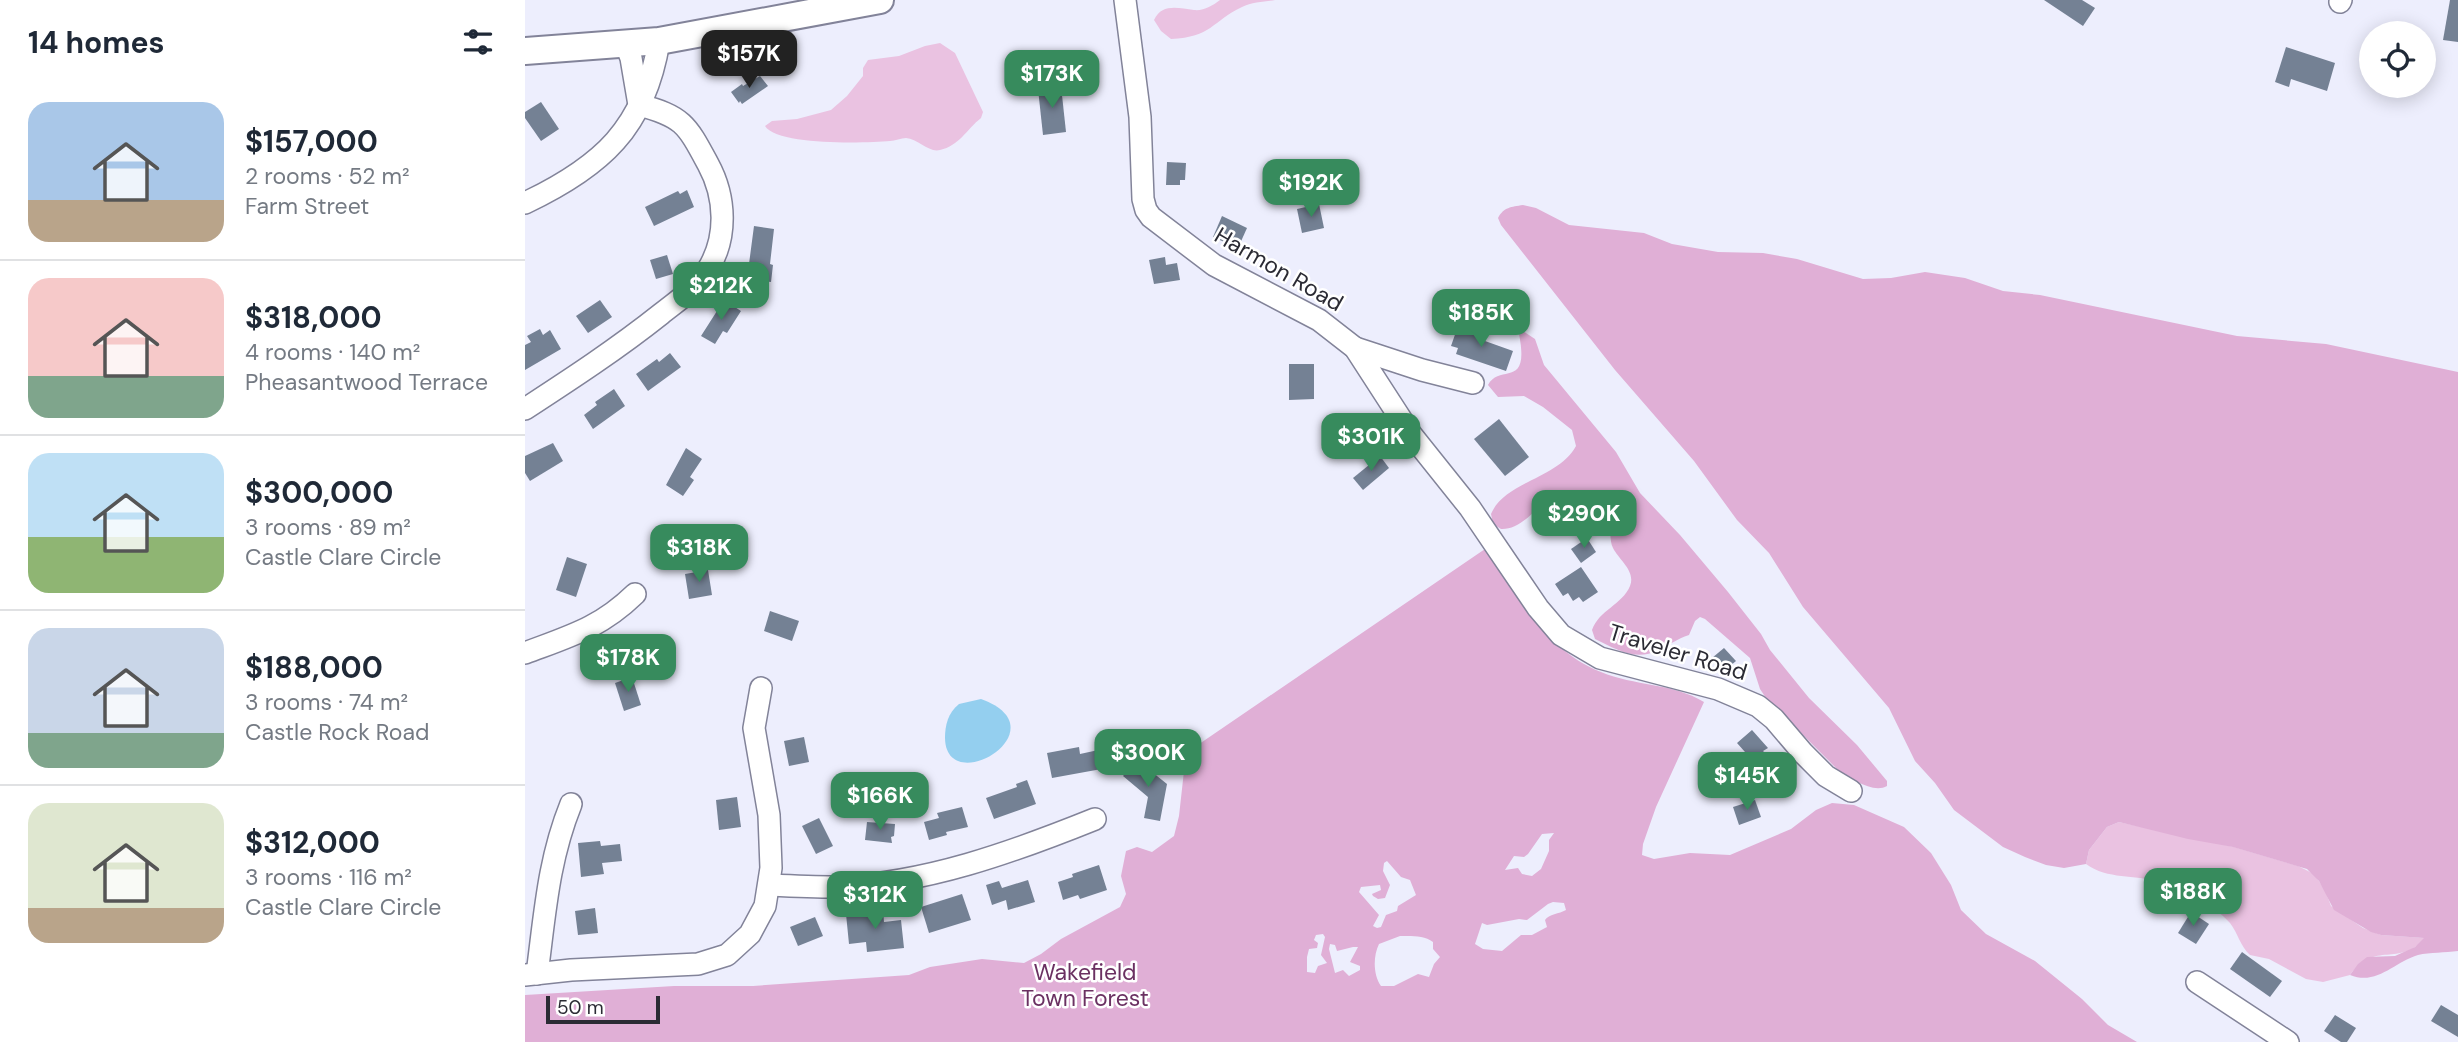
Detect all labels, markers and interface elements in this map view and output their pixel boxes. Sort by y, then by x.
map controls [2359,21,2436,98]
button: locate [2359,21,2436,98]
text: 14 homes [28,23,165,62]
icon: filters [459,23,497,61]
pin: $157K [700,31,798,90]
text: $157K [717,38,781,68]
pin: $173K [1003,50,1101,110]
text: $173K [1020,58,1084,88]
text: $157,000 [245,122,378,161]
icon: home [84,130,168,214]
pin: $192K [1262,160,1360,219]
text: 2 rooms · 52 m² [245,161,410,191]
text: $192K [1279,167,1344,197]
text: Farm Street [245,191,369,221]
street label: Harmon Road [1209,220,1349,318]
pin: $212K [672,262,770,322]
text: $212K [689,270,753,300]
pin: $185K [1432,290,1530,349]
text: $185K [1448,297,1514,327]
text: $318,000 [245,298,382,337]
icon: home [84,306,168,390]
text: 4 rooms · 140 m² [245,337,420,367]
text: Pheasantwood Terrace [245,367,488,397]
pin: $301K [1322,414,1420,473]
text: $301K [1337,421,1405,451]
text: $300,000 [245,473,393,512]
icon: home [84,481,168,565]
pin: $290K [1535,490,1633,550]
text: $290K [1548,498,1620,528]
text: 3 rooms · 89 m² [245,512,411,542]
pin: $318K [650,524,748,584]
text: $318K [666,532,732,562]
text: Castle Clare Circle [245,542,441,572]
street label: Traveler Road [1605,617,1751,687]
pin: $178K [579,634,677,694]
text: $178K [596,642,660,672]
text: $188,000 [245,648,383,687]
icon: home [84,656,168,740]
text: 3 rooms · 74 m² [245,687,408,717]
text: Castle Rock Road [245,717,429,747]
pin: $300K [1099,730,1197,789]
text: $300K [1110,737,1186,767]
pin: $145K [1698,752,1796,812]
text: $145K [1714,760,1780,790]
pin: $166K [831,772,929,832]
text: $166K [847,780,913,810]
text: $312,000 [245,823,380,862]
icon: home [84,831,168,915]
text: 3 rooms · 116 m² [245,862,412,892]
pin: $188K [2144,869,2242,928]
pin: $312K [826,872,924,931]
text: $188K [2160,876,2226,906]
text: $312K [843,879,907,909]
text: Castle Clare Circle [245,892,441,922]
park label: Wakefield Town Forest [1021,957,1149,1013]
scale bar [546,993,660,1025]
text: 50 m [557,995,604,1020]

